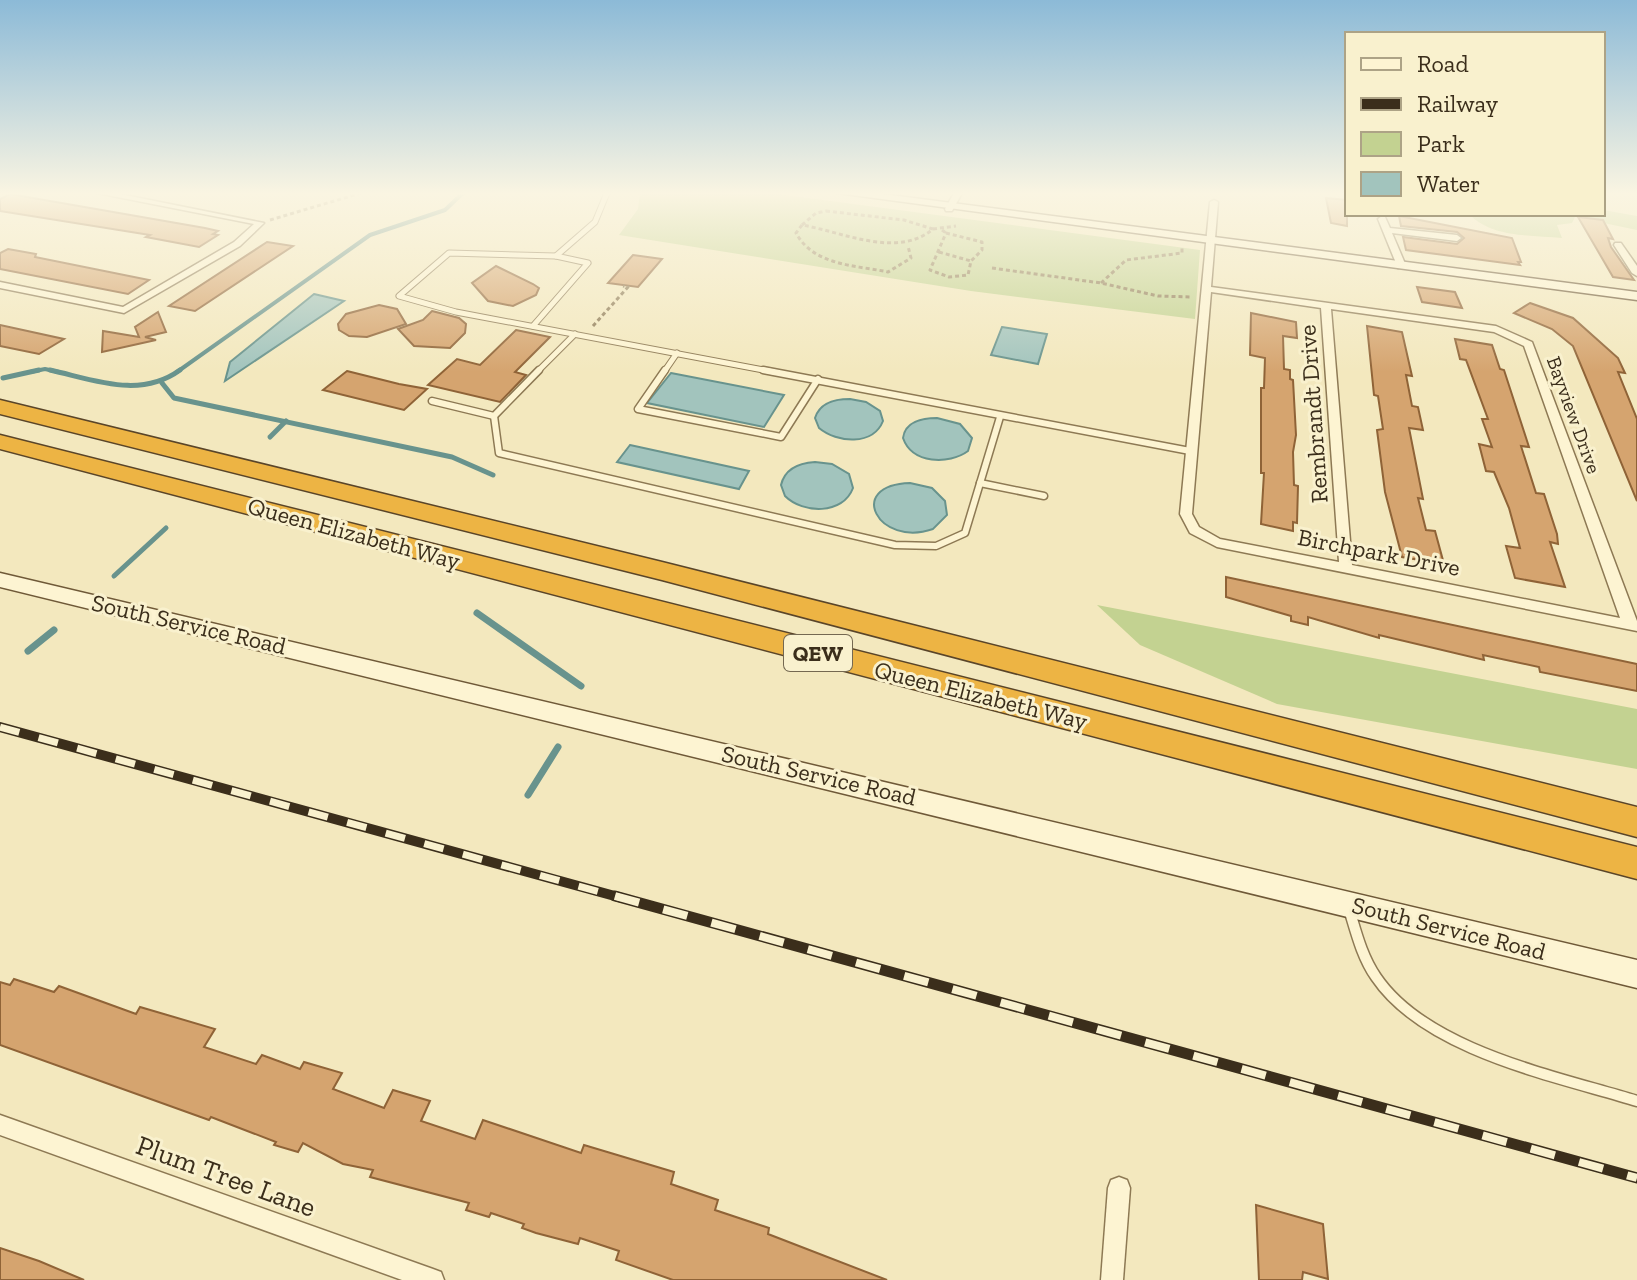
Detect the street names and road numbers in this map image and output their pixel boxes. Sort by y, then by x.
street label: Rembrandt Drive [1292,324,1334,504]
street label: Bayview Drive [1542,353,1606,477]
street label: Queen Elizabeth Way [245,491,464,575]
street label: Birchpark Drive [1295,522,1463,582]
street label: South Service Road [89,588,289,660]
road number: QEW [784,635,852,671]
street label: Queen Elizabeth Way [872,655,1091,736]
street label: South Service Road [719,739,919,811]
street label: South Service Road [1349,890,1549,966]
street label: Plum Tree Lane [132,1128,320,1224]

